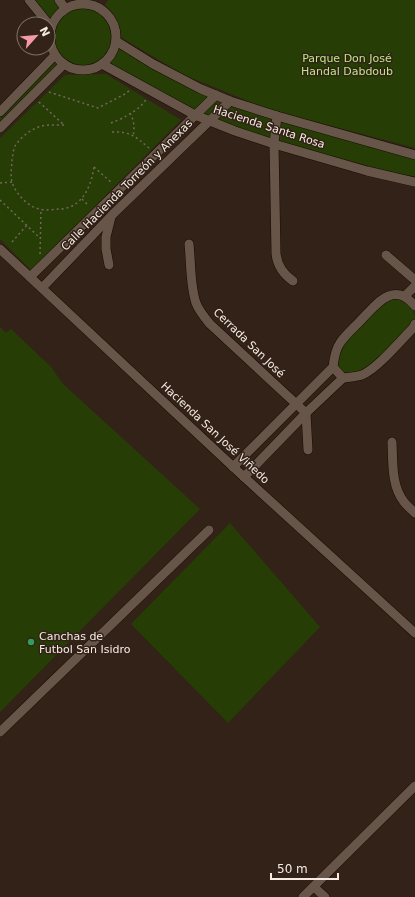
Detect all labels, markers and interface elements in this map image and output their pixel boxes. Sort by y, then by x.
north arrow [16,16,56,56]
text: N [37,25,52,39]
park label: Parque Don José Handal Dabdoub [301,52,393,78]
street label: Hacienda Santa Rosa [212,103,326,151]
street label: Calle Hacienda Torreón y Anexas [59,117,195,253]
street label: Cerrada San José [211,306,287,380]
street label: Hacienda San José Viñedo [158,379,272,487]
place label: Canchas de Futbol San Isidro [39,630,131,656]
marker: Canchas de Futbol San Isidro [26,637,36,647]
scale bar [271,855,338,881]
text: 50 m [277,862,308,876]

